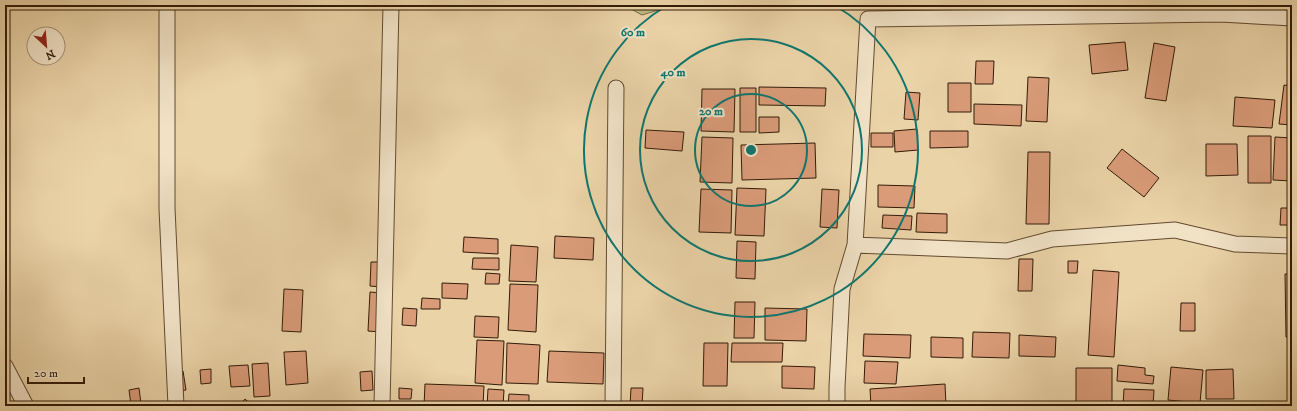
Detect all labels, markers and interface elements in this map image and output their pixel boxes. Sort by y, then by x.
text: 60 m [621,25,645,40]
north arrow [26,26,66,66]
text: N [43,46,57,62]
text: 40 m [660,65,685,80]
text: 20 m [699,104,723,119]
centre of rings [744,143,758,157]
scale bar [28,359,84,385]
text: 20 m [34,366,58,381]

